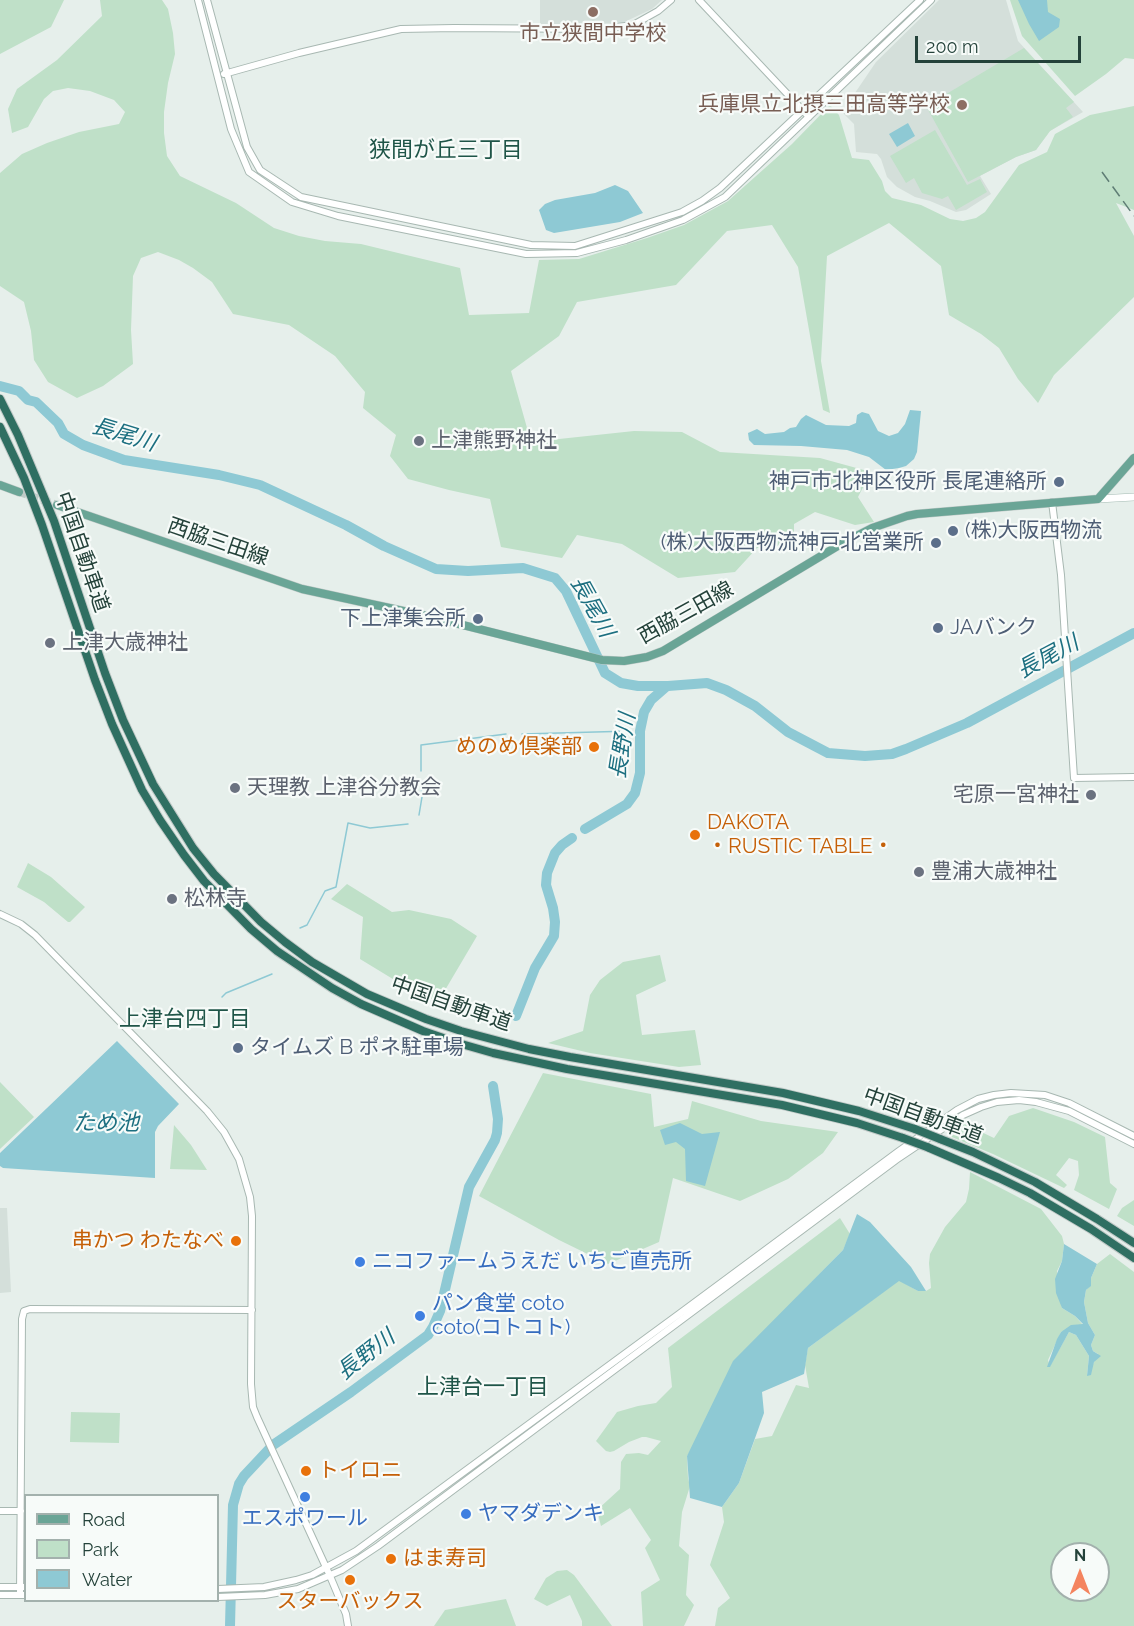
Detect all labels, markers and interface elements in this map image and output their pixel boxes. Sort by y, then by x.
marker: 市立狭間中学校 [586,5,600,19]
place label: 市立狭間中学校 [520,21,666,47]
scale bar [918,24,1084,62]
text: 200 m [926,36,979,57]
place label: 兵庫県立北摂三田高等学校 [698,92,950,118]
marker: 兵庫県立北摂三田高等学校 [955,98,969,112]
district label: 狭間が丘三丁目 [369,137,523,163]
water label: 長尾川 [89,413,159,457]
place label: 上津熊野神社 [431,428,557,454]
marker: 上津熊野神社 [412,434,426,448]
place label: 神戸市北神区役所 長尾連絡所 [769,469,1047,495]
marker: 神戸市北神区役所 長尾連絡所 [1052,475,1066,489]
street label: 中国自動車道 [50,488,114,616]
street label: 西脇三田線 [164,513,272,571]
place label: (株)大阪西物流 [965,518,1102,544]
marker: (株)大阪西物流 [946,524,960,538]
place label: (株)大阪西物流神戸北営業所 [661,530,924,556]
marker: (株)大阪西物流神戸北営業所 [929,536,943,550]
water label: 長尾川 [564,572,620,642]
street label: 西脇三田線 [634,577,738,649]
place label: 下上津集会所 [340,606,466,632]
marker: 下上津集会所 [471,612,485,626]
place label: JAバンク [950,615,1037,641]
marker: JAバンク [931,621,945,635]
place label: 上津大歳神社 [62,630,188,656]
water label: 長尾川 [1013,630,1083,684]
marker: 上津大歳神社 [43,636,57,650]
water label: 長野川 [605,711,641,781]
place label: めのめ倶楽部 [456,734,582,760]
marker: めのめ倶楽部 [587,740,601,754]
place label: 天理教 上津谷分教会 [247,775,441,801]
marker: 天理教 上津谷分教会 [228,781,242,795]
place label: 宅原一宮神社 [953,782,1079,808]
marker: 宅原一宮神社 [1084,788,1098,802]
place label: DAKOTA ・RUSTIC TABLE・ [707,810,894,860]
marker: DAKOTA ・RUSTIC TABLE・ [688,828,702,842]
place label: 豊浦大歳神社 [931,859,1057,885]
marker: 豊浦大歳神社 [912,865,926,879]
place label: 松林寺 [184,886,247,912]
marker: 松林寺 [165,892,179,906]
street label: 中国自動車道 [387,972,515,1036]
district label: 上津台四丁目 [119,1006,251,1032]
place label: タイムズ B ポネ駐車場 [250,1035,464,1061]
marker: タイムズ B ポネ駐車場 [231,1041,245,1055]
street label: 中国自動車道 [859,1083,987,1149]
water label: ため池 [73,1110,139,1136]
place label: 串かつ わたなべ [72,1228,224,1254]
marker: 串かつ わたなべ [229,1234,243,1248]
place label: ニコファームうえだ いちご直売所 [372,1249,692,1275]
marker: ニコファームうえだ いちご直売所 [353,1255,367,1269]
place label: パン食堂 coto coto(コトコト) [432,1291,570,1341]
marker: パン食堂 coto coto(コトコト) [413,1309,427,1323]
water label: 長野川 [332,1324,400,1386]
district label: 上津台一丁目 [417,1374,549,1400]
place label: トイロニ [318,1458,402,1484]
marker: トイロニ [299,1464,313,1478]
marker: エスポワール [298,1490,312,1504]
legend [24,1494,219,1602]
place label: ヤマダデンキ [478,1501,604,1527]
place label: エスポワール [242,1506,368,1532]
marker: ヤマダデンキ [459,1507,473,1521]
text: Road [82,1509,125,1530]
text: Park [82,1539,119,1560]
north arrow [1050,1542,1110,1602]
place label: はま寿司 [403,1546,487,1572]
text: N [1074,1546,1086,1565]
marker: はま寿司 [384,1552,398,1566]
text: Water [82,1569,132,1590]
marker: スターバックス [343,1573,357,1587]
place label: スターバックス [277,1589,423,1615]

